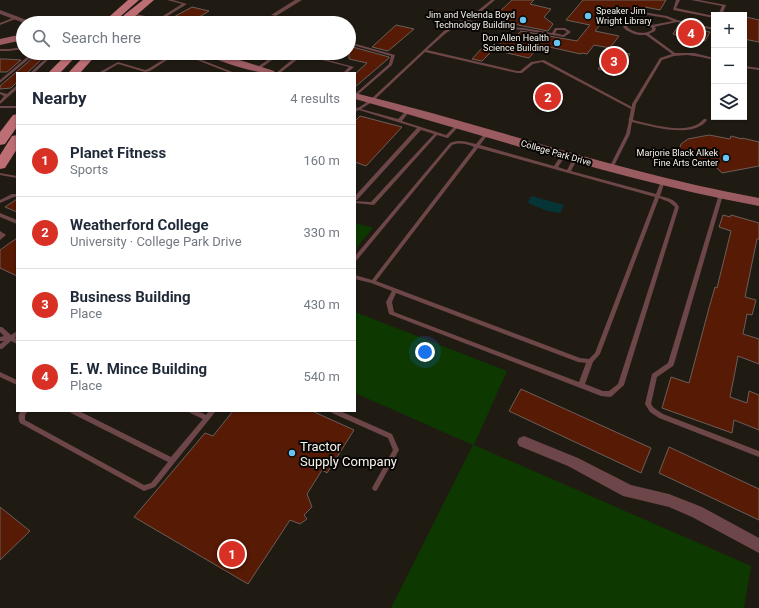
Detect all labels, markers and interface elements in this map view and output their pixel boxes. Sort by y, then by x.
place label: Speaker Jim Wright Library [596,6,652,26]
place label: Jim and Velenda Boyd Technology Building [426,10,515,30]
marker: Speaker Jim Wright Library [583,11,593,21]
map controls [711,12,747,120]
button: + [711,12,747,48]
marker: Jim and Velenda Boyd Technology Building [518,15,528,25]
search box [16,16,356,60]
pin: 4 [678,18,704,48]
icon: search [30,27,52,49]
text: Search here [62,29,141,47]
place label: Don Allen Health Science Building [482,33,549,53]
marker: Don Allen Health Science Building [552,38,562,48]
pin: 3 [601,46,627,76]
button: − [711,48,747,84]
pin: 2 [535,82,561,112]
button: layers [711,84,747,120]
text: Nearby [32,88,87,108]
text: 4 results [290,91,340,106]
street label: College Park Drive [520,138,593,168]
text: Planet Fitness [70,144,166,162]
place label: Marjorie Black Alkek Fine Arts Center [637,148,718,168]
text: 1 [41,153,49,168]
text: 160 m [303,153,340,168]
marker: Marjorie Black Alkek Fine Arts Center [721,153,731,163]
text: Sports [70,162,108,177]
text: Weatherford College [70,216,209,234]
text: 2 [41,225,49,240]
text: 330 m [303,225,340,240]
text: University · College Park Drive [70,234,242,249]
text: Business Building [70,288,191,306]
text: 3 [41,297,49,312]
text: 430 m [303,297,340,312]
text: Place [70,306,102,321]
your location [415,342,435,362]
text: E. W. Mince Building [70,360,207,378]
text: 4 [41,369,49,384]
text: 540 m [303,369,340,384]
text: Place [70,378,102,393]
place label: Tractor Supply Company [300,439,397,469]
marker: Tractor Supply Company [287,448,297,458]
pin: 1 [219,539,245,569]

